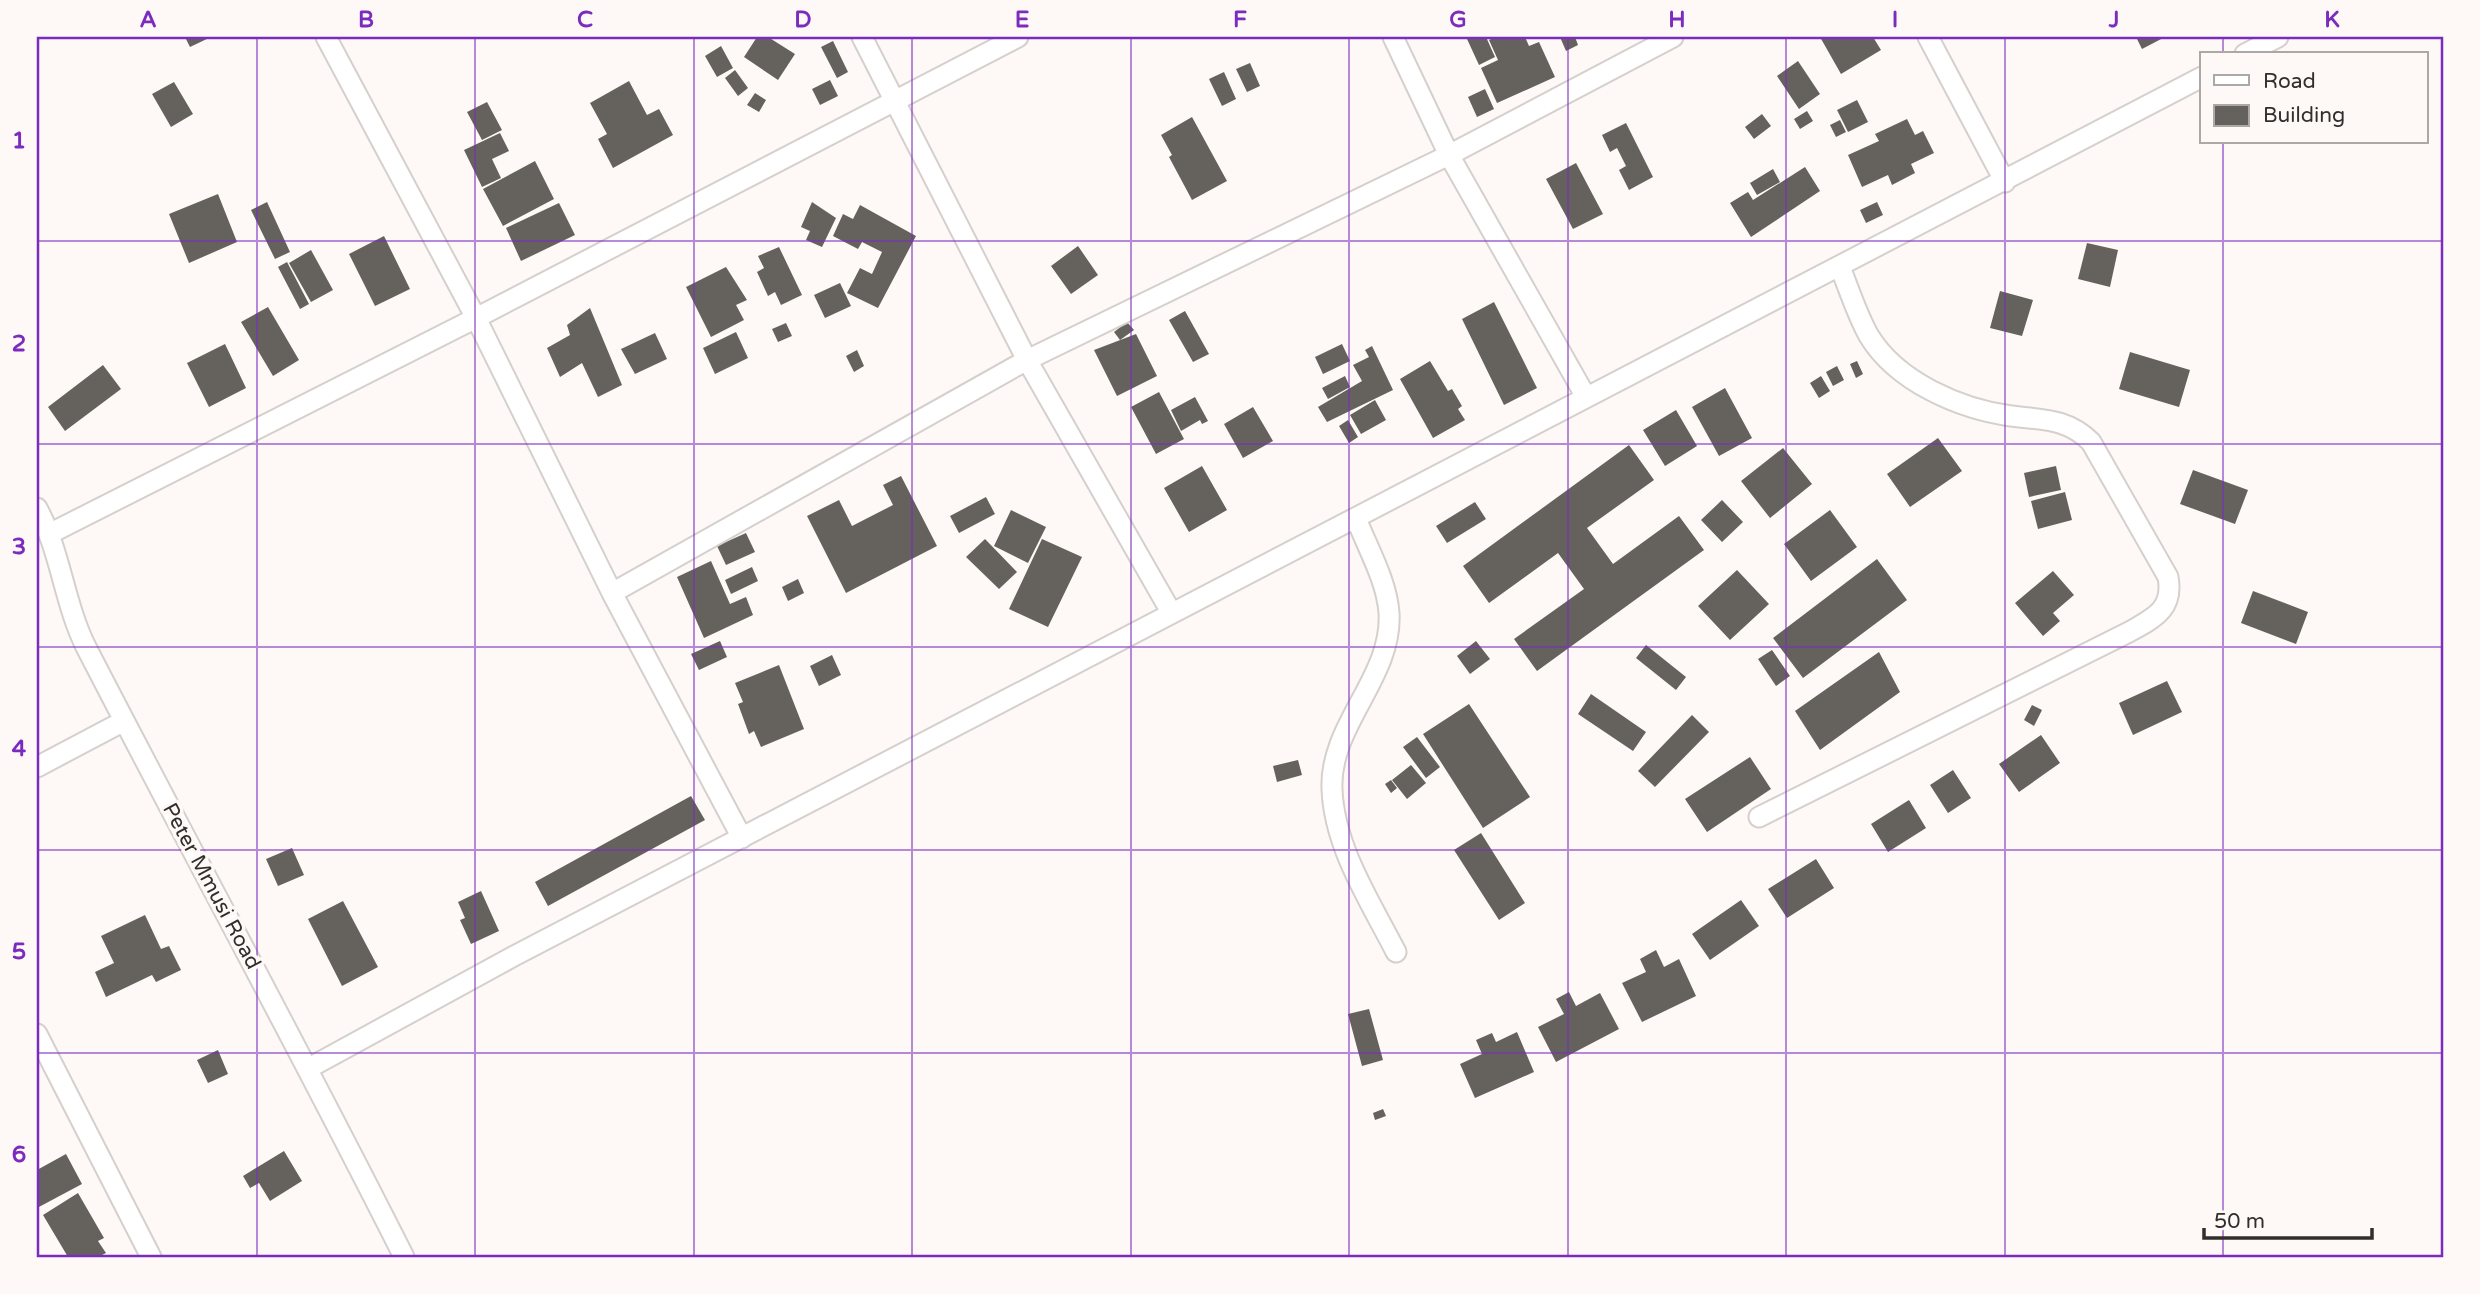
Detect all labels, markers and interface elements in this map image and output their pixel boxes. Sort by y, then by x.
text: A [139,6,157,34]
text: B [358,6,374,34]
text: C [577,6,593,34]
text: D [794,6,812,34]
text: E [1015,6,1029,34]
text: F [1233,6,1247,34]
text: G [1449,6,1467,34]
text: H [1668,6,1686,34]
text: I [1892,6,1898,34]
text: J [2108,6,2119,34]
text: K [2324,6,2340,34]
legend [2200,52,2428,144]
text: Road [2263,69,2316,94]
text: Building [2263,103,2345,128]
text: 1 [12,127,26,155]
text: 2 [12,330,26,358]
text: 3 [12,533,26,561]
text: 4 [12,735,27,763]
street label: Peter Mmusi Road [157,799,266,974]
text: 5 [12,938,26,966]
text: 6 [12,1141,26,1169]
scale bar [2204,1196,2372,1240]
text: 50 m [2214,1209,2265,1234]

